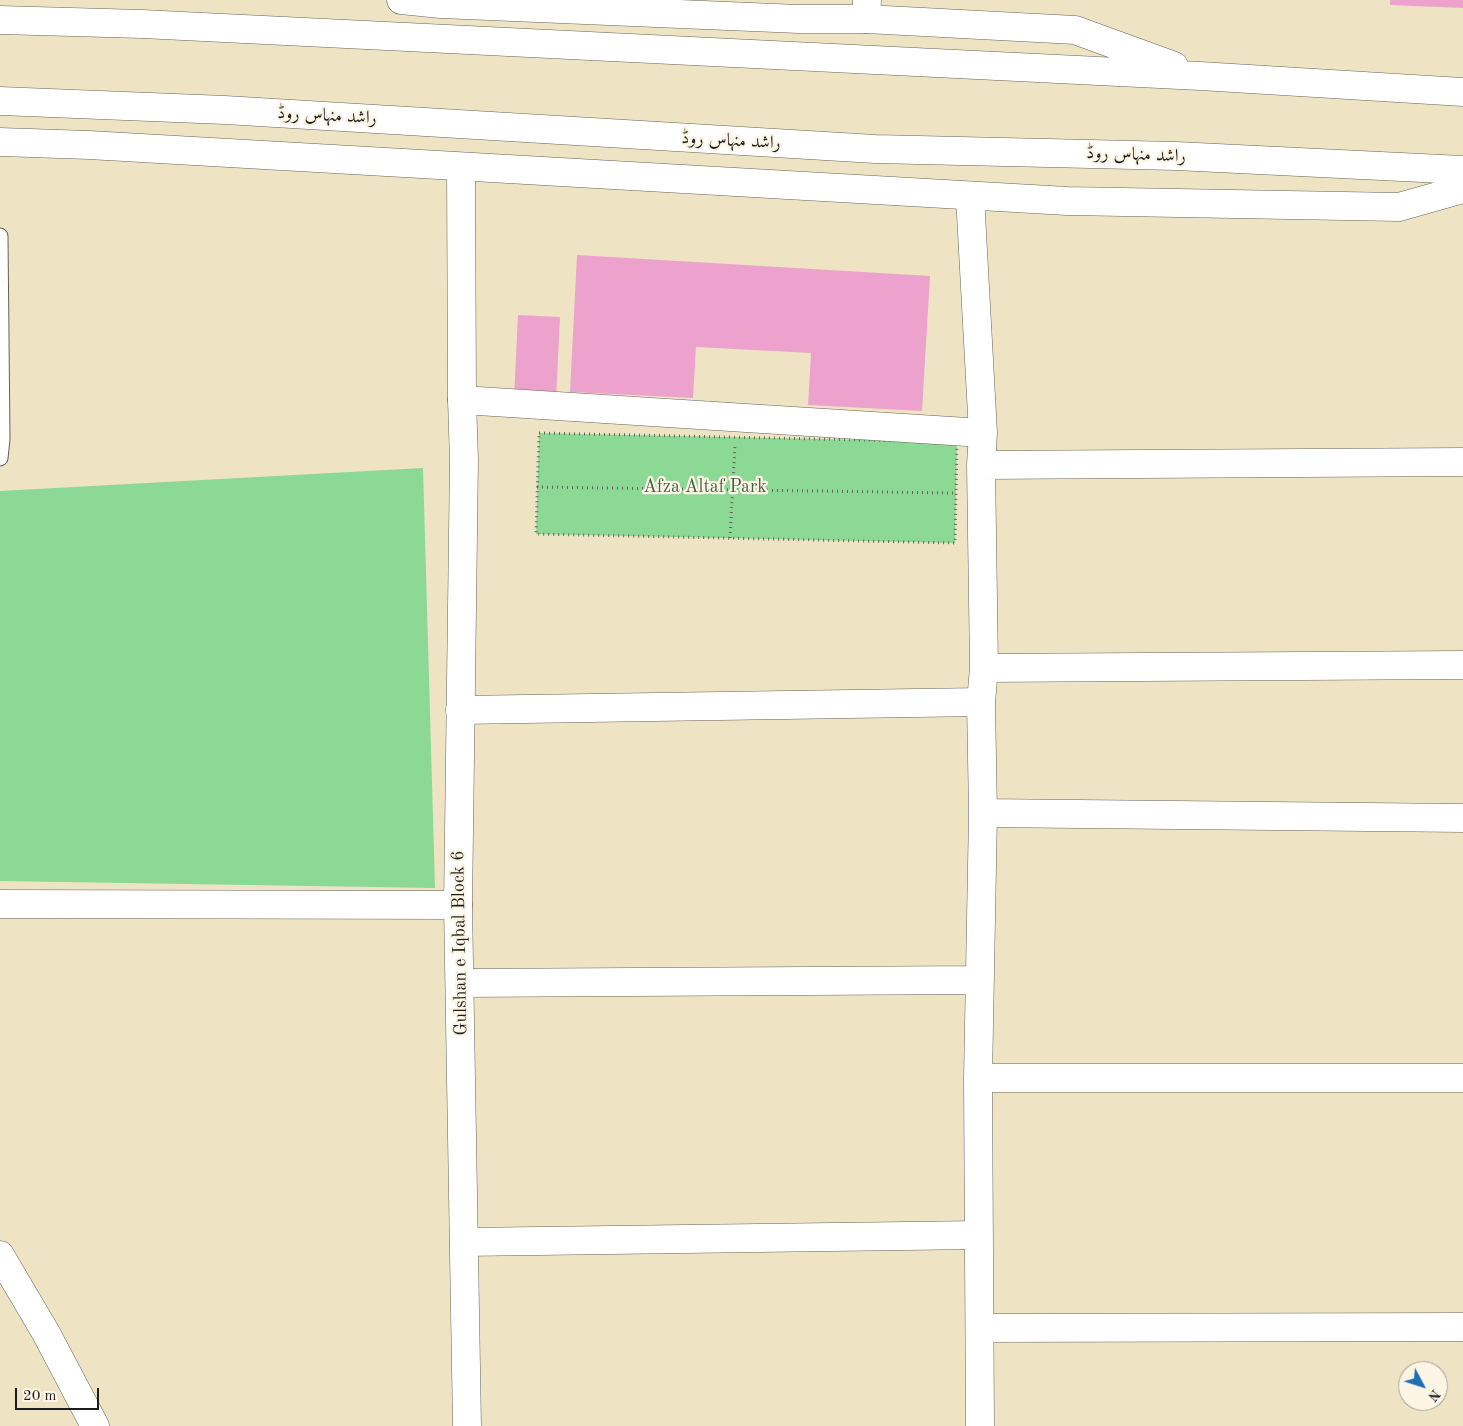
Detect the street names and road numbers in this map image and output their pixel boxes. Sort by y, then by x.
street label: راشد منہاس روڈ [277,103,377,129]
street label: راشد منہاس روڈ [681,128,781,154]
street label: راشد منہاس روڈ [1086,142,1186,168]
street label: Gulshan e Iqbal Block 6 [448,850,472,1036]

